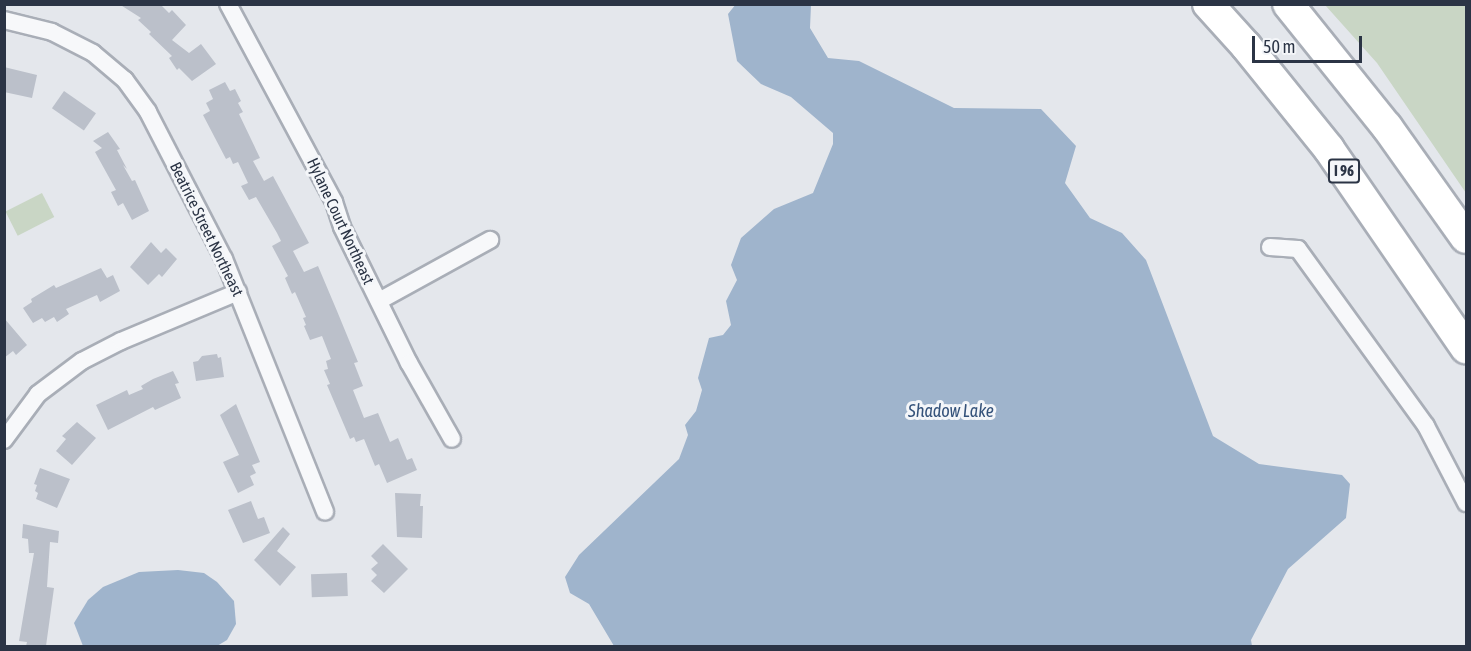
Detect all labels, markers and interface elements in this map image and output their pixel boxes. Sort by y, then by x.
scale bar [1255,24,1364,62]
text: 50 m [1263,36,1295,57]
street label: Hylane Court Northeast [303,155,379,287]
street label: Beatrice Street Northeast [166,159,248,299]
road number: I 96 [1328,159,1360,183]
water label: Shadow Lake [908,400,994,422]

